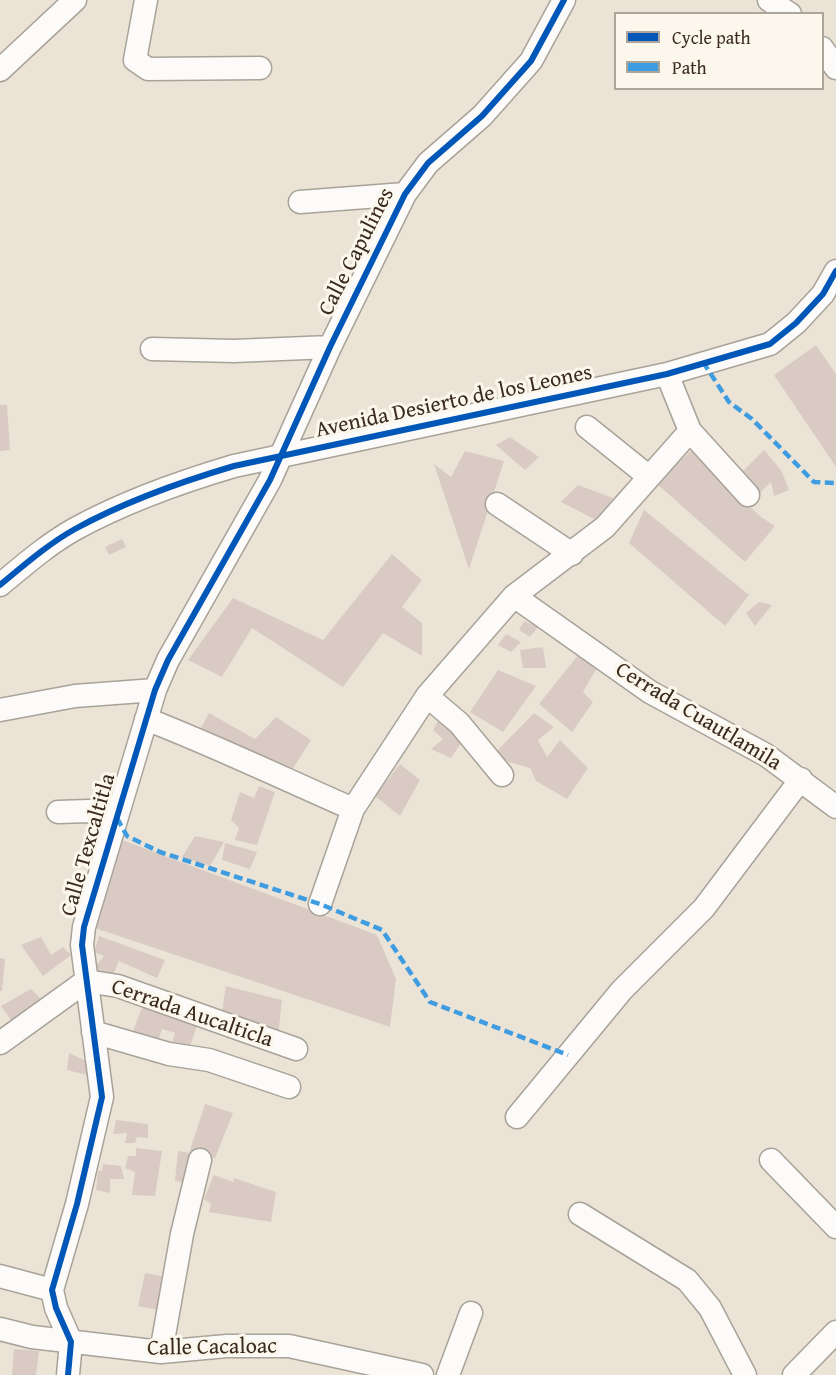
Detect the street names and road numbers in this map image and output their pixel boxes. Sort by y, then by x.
street label: Calle Capulines [314,184,400,320]
street label: Avenida Desierto de los Leones [313,360,595,444]
street label: Cerrada Cuautlamila [610,657,786,777]
street label: Calle Texcaltitla [56,771,122,919]
street label: Cerrada Aucalticla [108,974,276,1054]
street label: Calle Cacaloac [147,1334,277,1362]

